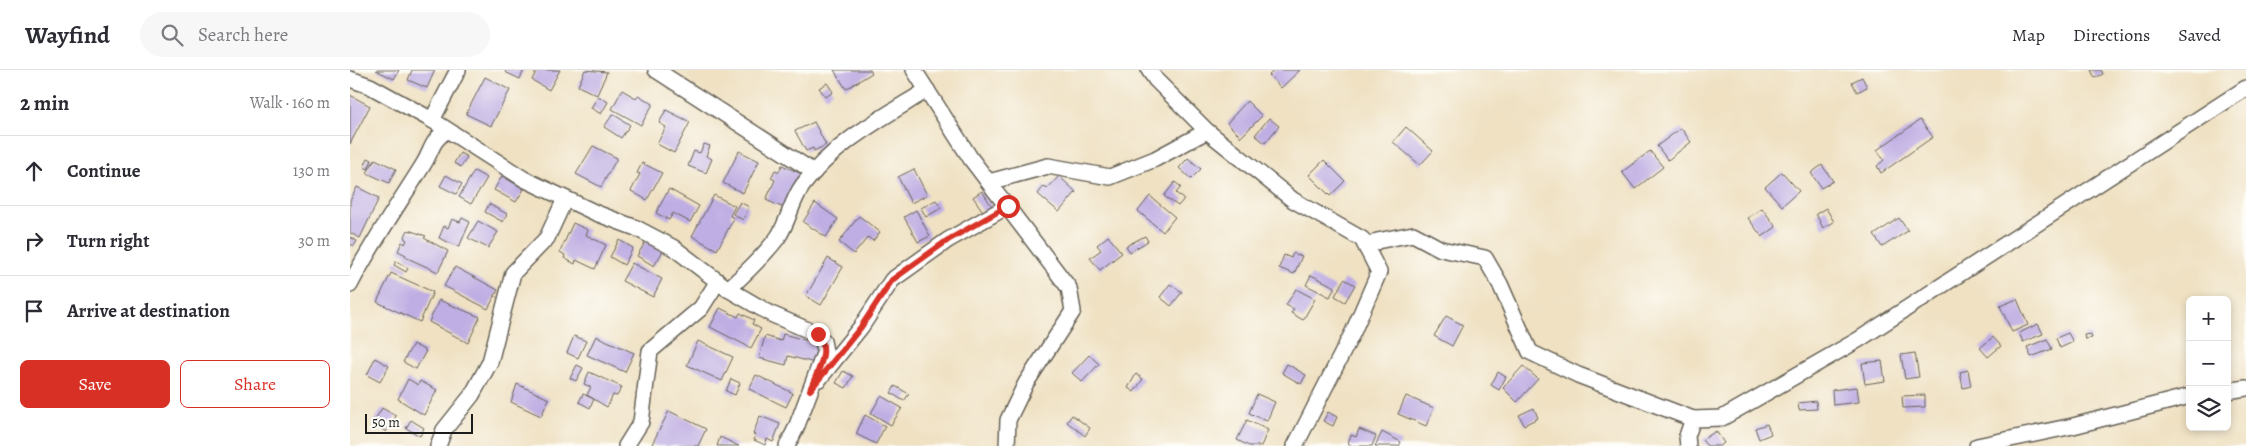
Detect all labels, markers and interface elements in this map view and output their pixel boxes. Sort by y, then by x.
search box [140,12,490,57]
text: Wayfind [25,19,110,51]
icon: search [158,21,186,49]
text: Search here [198,22,288,48]
text: Map [2012,23,2045,47]
text: Directions [2073,23,2150,47]
text: Saved [2178,23,2221,47]
text: 2 min [20,89,69,117]
text: Walk · 160 m [250,92,330,114]
icon: ahead [20,157,48,185]
text: Continue [67,158,141,184]
text: 130 m [293,160,330,182]
route start [997,195,1020,218]
icon: right [20,227,48,255]
text: Turn right [67,228,149,254]
text: 30 m [298,230,330,252]
map controls [2186,296,2231,431]
button: + [2186,296,2231,341]
icon: arrive [20,297,48,325]
text: Arrive at destination [67,298,230,324]
route end [807,323,830,346]
button: − [2186,341,2231,386]
button: Save [20,360,170,408]
button: Share [180,360,330,408]
button: layers [2186,386,2231,431]
scale bar [365,411,472,434]
text: 50 m [372,413,400,432]

